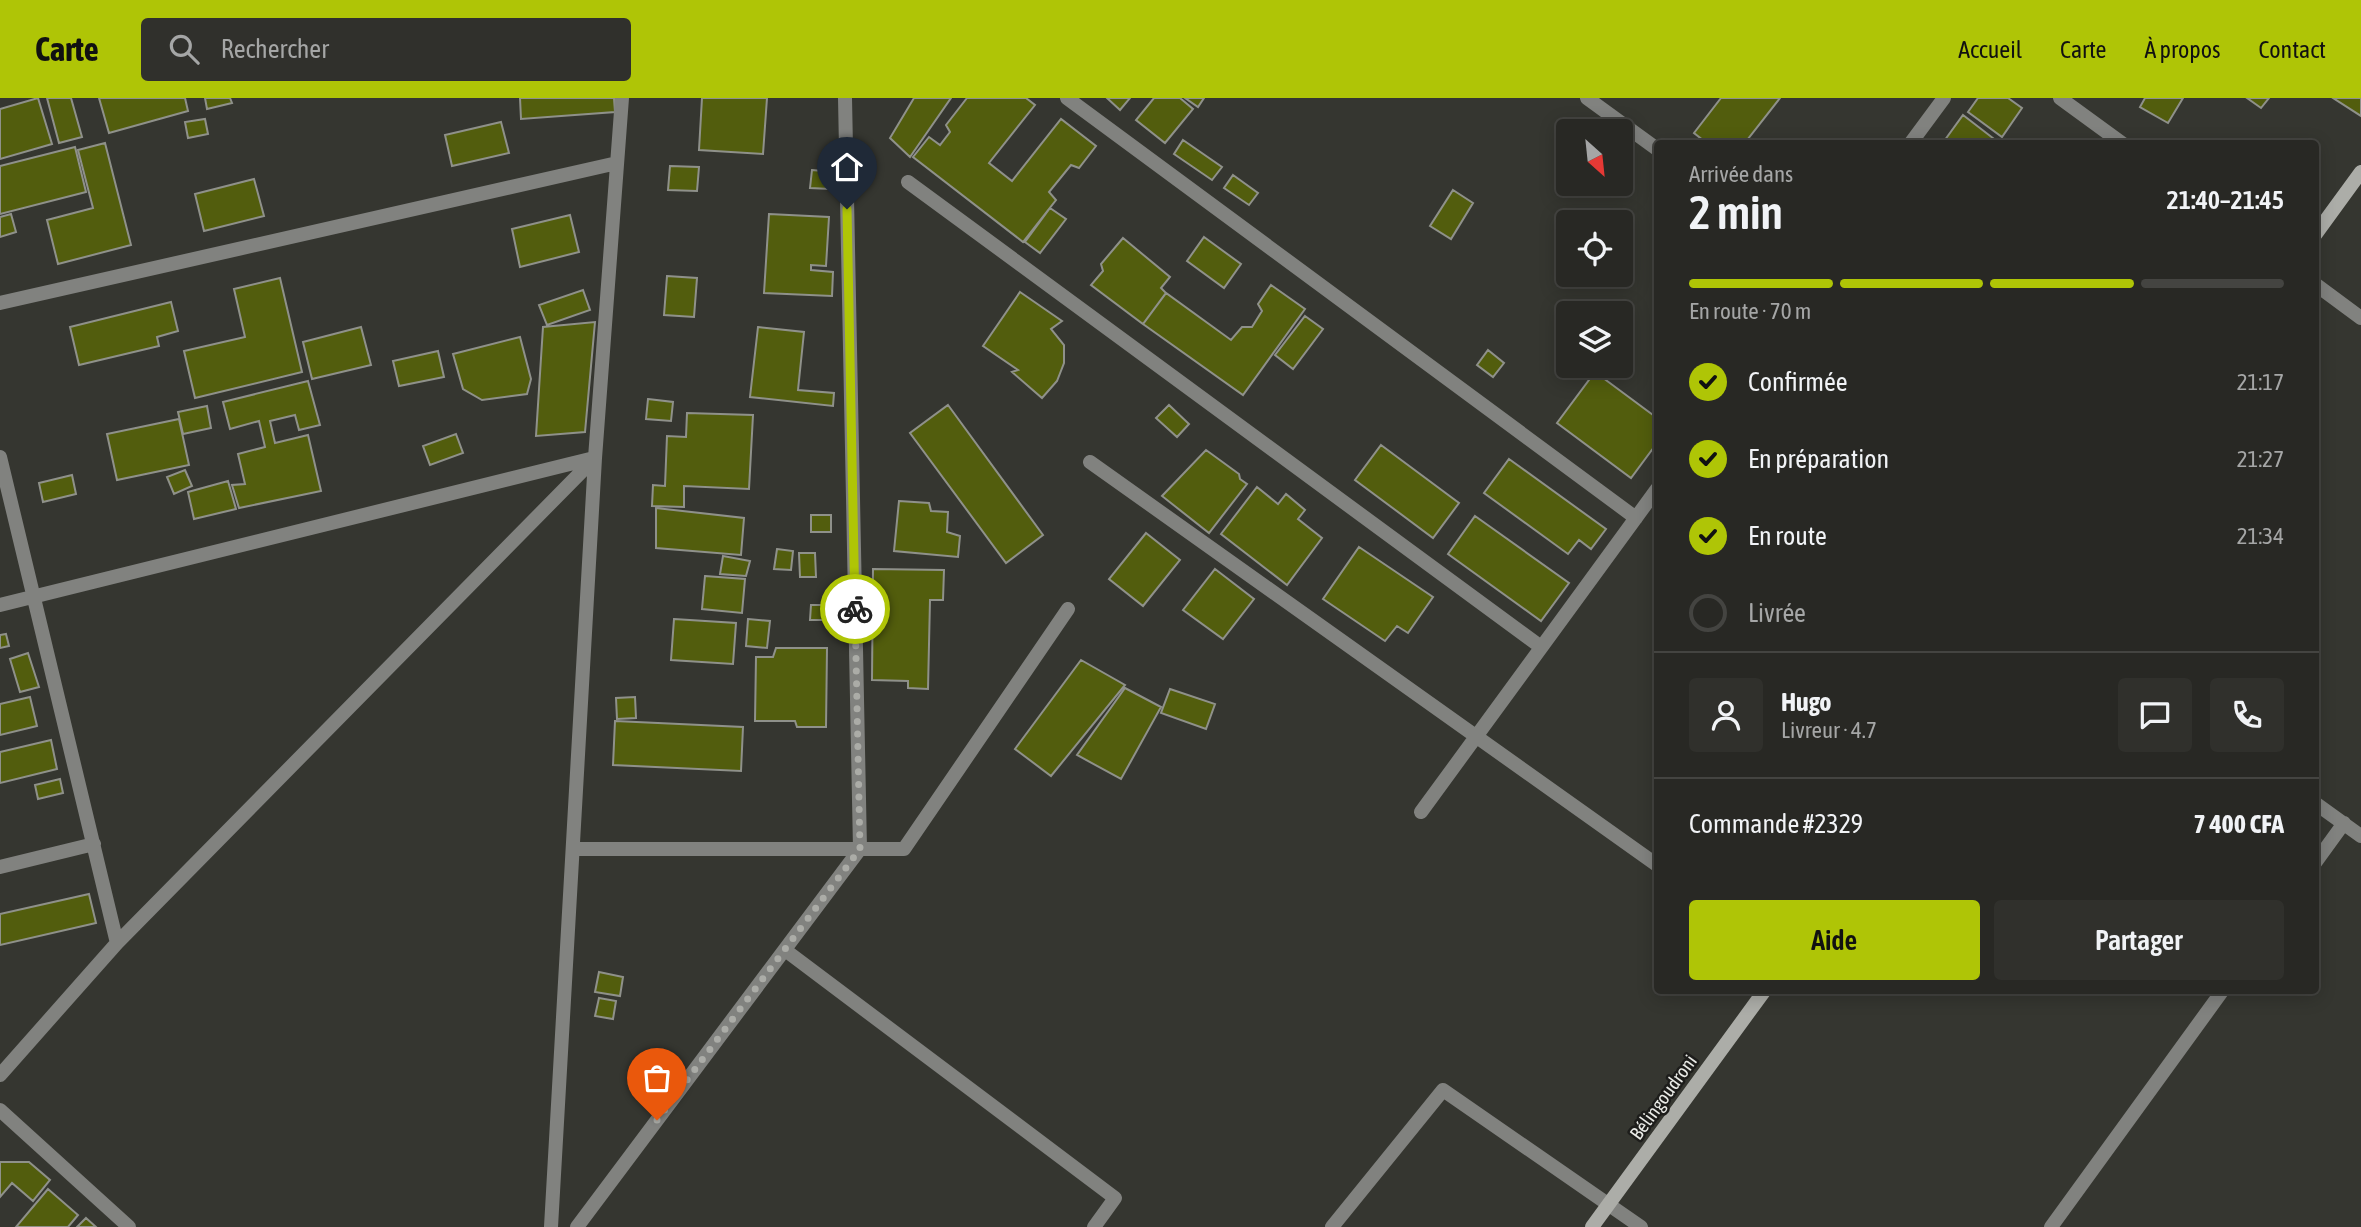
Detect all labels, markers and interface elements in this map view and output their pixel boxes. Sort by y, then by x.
search box [141,18,631,81]
text: Carte [35,30,99,68]
icon: search [165,30,203,68]
text: Rechercher [221,34,329,64]
text: Accueil [1958,36,2022,63]
text: Carte [2060,36,2106,63]
text: À propos [2144,36,2220,63]
text: Contact [2258,36,2326,63]
north arrow [1556,119,1633,196]
map controls [1556,119,1633,378]
pin [817,137,877,209]
icon: home [828,148,866,186]
text: Arrivée dans [1689,161,1793,187]
text: 21:40–21:45 [2167,185,2284,215]
text: 2 min [1689,186,1783,239]
button: locate [1556,210,1633,287]
text: En route · 70 m [1689,298,1811,324]
button: layers [1556,301,1633,378]
icon: check [1689,363,1727,401]
text: Confirmée [1748,367,1848,397]
text: 21:17 [2237,369,2284,395]
icon: check [1689,440,1727,478]
text: En préparation [1748,444,1889,474]
text: 21:27 [2237,446,2284,472]
icon: check [1689,517,1727,555]
text: En route [1748,521,1827,551]
text: 21:34 [2237,523,2284,549]
courier [820,574,890,644]
icon: bike [836,590,874,628]
text: Livrée [1748,598,1806,628]
button: person [1689,678,1763,752]
button: chat [2118,678,2192,752]
button: phone [2210,678,2284,752]
text: Hugo [1781,687,1832,717]
text: Livreur · 4.7 [1781,717,1877,743]
text: Commande #2329 [1689,809,1863,839]
text: 7 400 CFA [2194,809,2284,839]
button: Aide [1689,900,1980,980]
button: Partager [1994,900,2284,980]
pin [627,1048,687,1120]
street label: Bélingoudroni [1625,1050,1701,1144]
icon: bag [638,1059,676,1097]

